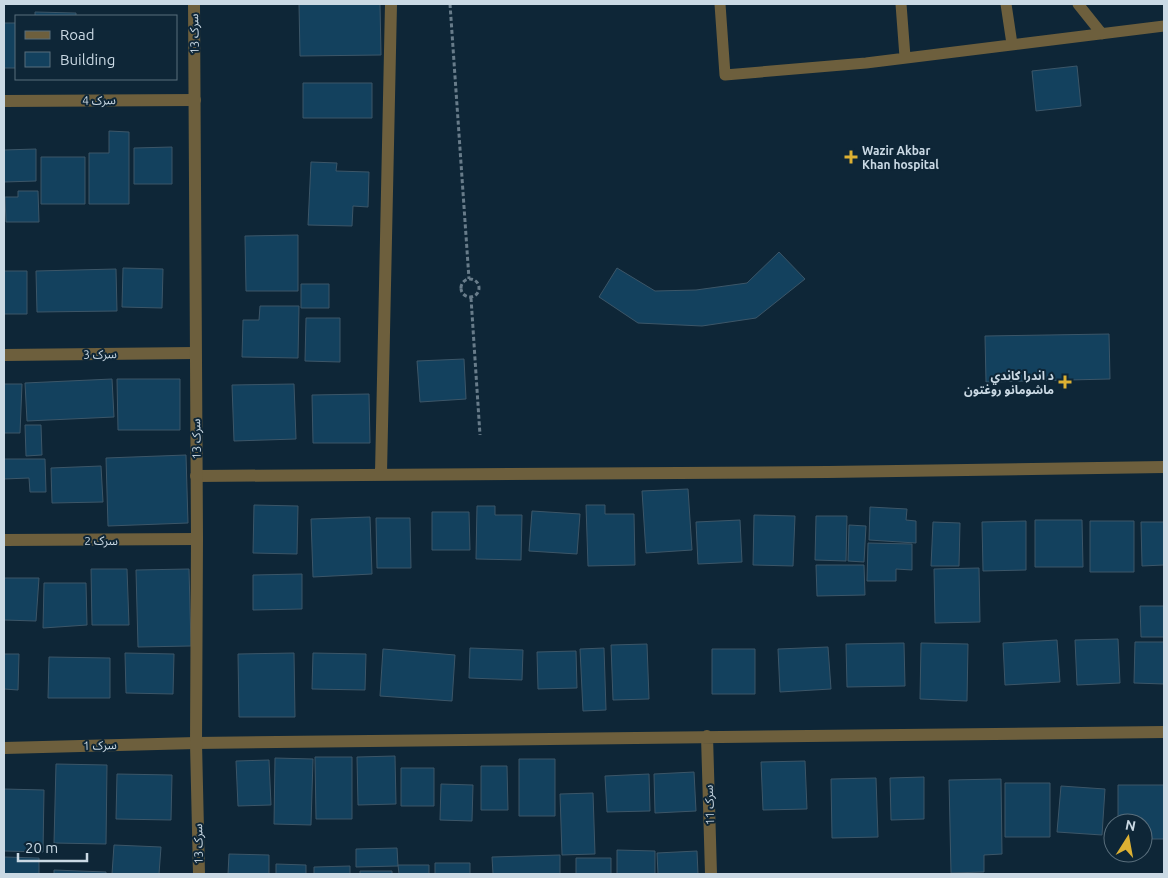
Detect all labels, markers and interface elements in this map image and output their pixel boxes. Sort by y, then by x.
street label: سرک 13 [187,14,202,54]
legend [15,15,178,80]
text: Road [60,26,95,43]
text: Building [60,51,115,68]
street label: سرک 4 [82,93,116,108]
place label: Wazir Akbar Khan hospital [862,144,939,171]
marker: Wazir Akbar Khan hospital [844,150,858,164]
street label: سرک 3 [83,347,117,362]
place label: د اندرا ګاندي ماشومانو روغتون [964,369,1054,397]
marker: د اندرا ګاندي ماشومانو روغتون [1058,375,1072,389]
street label: سرک 13 [189,419,204,459]
street label: سرک 2 [84,534,118,548]
street label: سرک 1 [83,738,117,753]
street label: سرک 11 [702,785,717,825]
north arrow [1103,813,1153,863]
text: N [1124,816,1137,834]
street label: سرک 13 [191,824,206,864]
scale bar [18,830,86,862]
text: 20 m [25,839,58,856]

